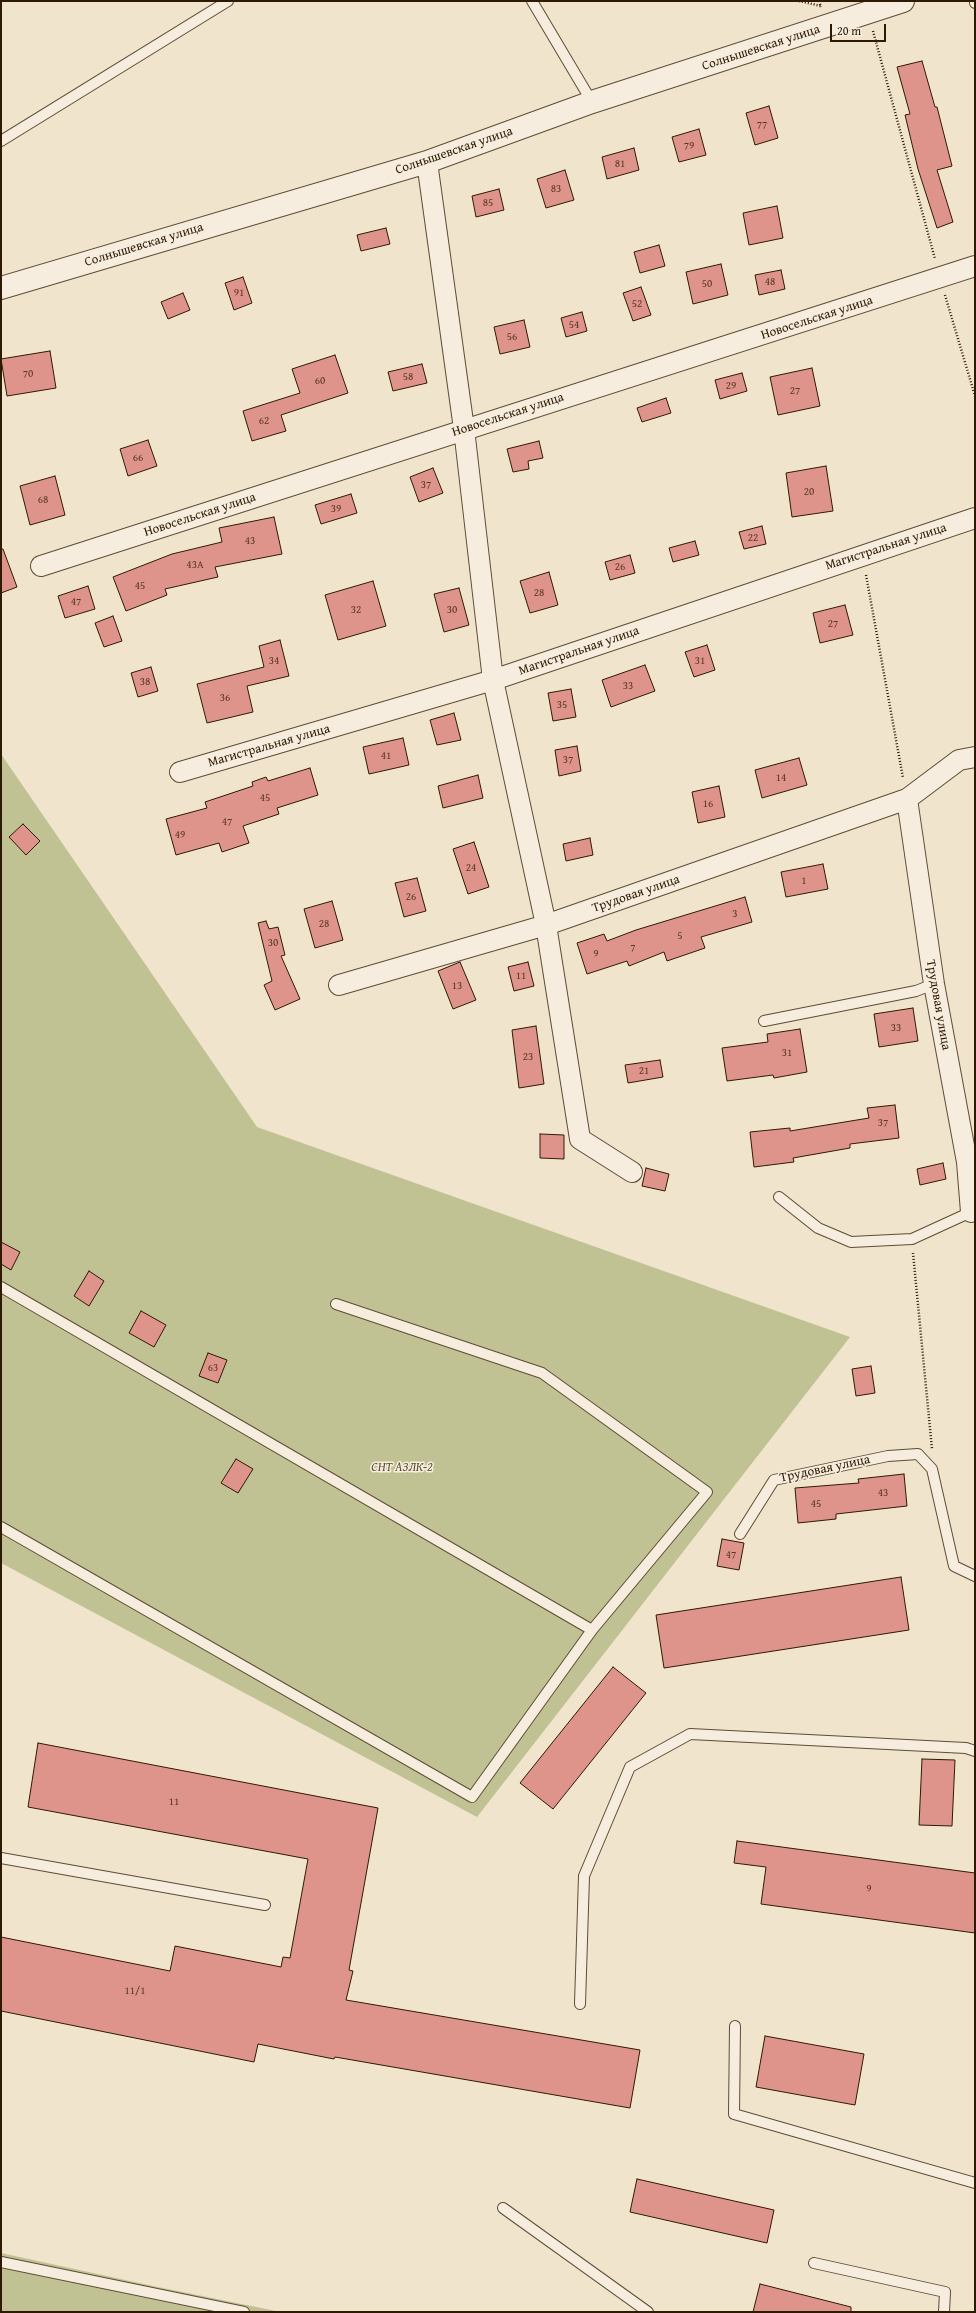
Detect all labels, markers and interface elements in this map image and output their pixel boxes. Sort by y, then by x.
scale bar [832,16,888,42]
street label: Солнышевская улица [700,22,822,74]
text: 20 m [837,22,861,39]
house number: 77 [757,118,767,132]
street label: Солнышевская улица [393,124,515,178]
house number: 79 [684,139,694,153]
house number: 81 [615,157,625,171]
house number: 83 [551,182,561,196]
house number: 85 [483,196,493,210]
street label: Солнышевская улица [83,220,205,270]
house number: 48 [765,275,775,289]
house number: 50 [702,277,712,291]
house number: 91 [234,286,244,300]
street label: Новосельская улица [759,293,875,343]
house number: 52 [632,297,642,311]
house number: 54 [569,318,579,332]
house number: 56 [507,330,517,344]
house number: 70 [23,367,33,381]
house number: 58 [403,370,413,384]
house number: 60 [315,374,325,388]
house number: 29 [726,379,736,393]
house number: 27 [790,384,800,398]
street label: Новосельская улица [450,390,566,440]
house number: 62 [259,414,269,428]
house number: 66 [133,451,143,465]
house number: 37 [421,478,431,492]
house number: 20 [804,485,814,499]
street label: Новосельская улица [142,490,258,540]
house number: 68 [38,493,48,507]
house number: 39 [331,502,341,516]
street label: Магистральная улица [823,520,949,574]
house number: 22 [748,531,758,545]
house number: 43 [245,534,255,548]
house number: 43А [186,558,204,572]
house number: 26 [615,560,625,574]
house number: 45 [135,579,145,593]
house number: 28 [534,586,544,600]
house number: 47 [71,595,81,609]
house number: 32 [351,603,361,617]
house number: 30 [447,603,457,617]
house number: 27 [828,617,838,631]
street label: Магистральная улица [517,623,641,679]
house number: 34 [269,654,279,668]
house number: 31 [695,654,705,668]
house number: 38 [140,675,150,689]
house number: 33 [623,679,633,693]
house number: 36 [220,691,230,705]
house number: 35 [557,698,567,712]
street label: Магистральная улица [206,721,332,771]
house number: 41 [381,749,391,763]
house number: 37 [563,753,573,767]
house number: 14 [776,771,786,785]
house number: 45 [260,791,270,805]
house number: 16 [703,797,713,811]
house number: 47 [222,815,232,829]
house number: 49 [175,828,185,842]
house number: 24 [466,861,476,875]
street label: Трудовая улица [590,872,682,916]
house number: 1 [801,874,807,888]
house number: 26 [406,890,416,904]
house number: 3 [732,907,738,921]
house number: 28 [319,917,329,931]
house number: 5 [677,929,683,943]
house number: 30 [268,936,278,950]
house number: 7 [630,941,636,955]
house number: 9 [593,947,599,961]
street label: Трудовая улица [922,958,954,1052]
house number: 11 [516,969,526,983]
house number: 13 [452,979,462,993]
house number: 33 [891,1021,901,1035]
house number: 31 [782,1046,792,1060]
house number: 23 [523,1050,533,1064]
house number: 21 [639,1064,649,1078]
house number: 37 [878,1116,888,1130]
house number: 63 [208,1361,218,1375]
street label: Трудовая улица [779,1452,871,1486]
park label: СНТ АЗЛК-2 [371,1460,433,1476]
house number: 43 [878,1486,888,1500]
house number: 45 [811,1497,821,1511]
house number: 47 [726,1548,736,1562]
house number: 11 [169,1795,179,1809]
house number: 9 [866,1882,872,1896]
house number: 11/1 [124,1984,146,1998]

